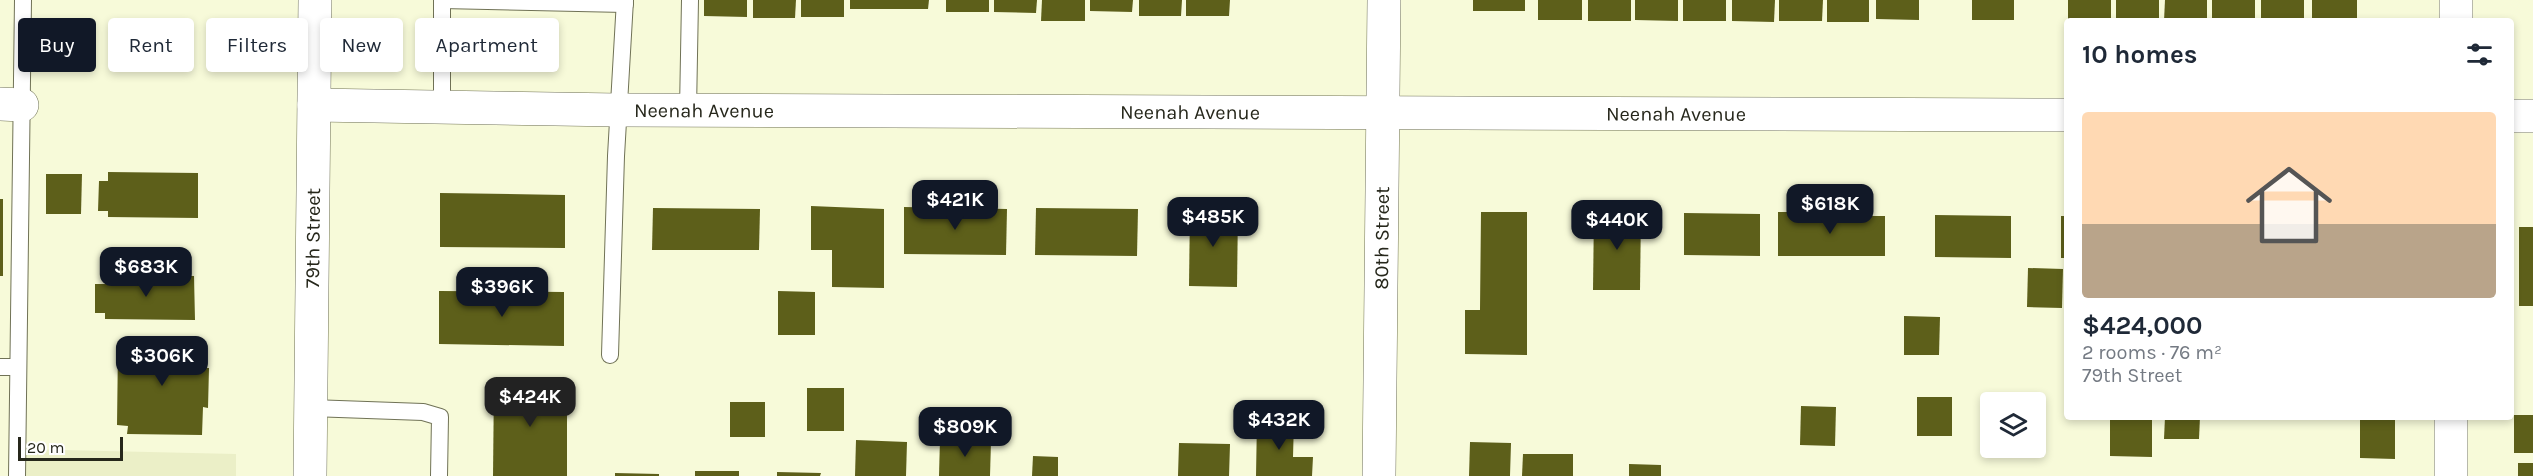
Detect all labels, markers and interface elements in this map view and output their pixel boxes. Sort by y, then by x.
chip: Buy [18,18,96,72]
chip: Rent [108,18,194,72]
chip: Filters [206,18,308,72]
chip: New [320,18,403,72]
chip: Apartment [415,18,559,72]
icon: filters [2463,38,2496,71]
text: 10 homes [2082,39,2197,70]
street label: Neenah Avenue [634,99,774,122]
street label: Neenah Avenue [1120,100,1260,124]
street label: Neenah Avenue [1606,102,1746,125]
icon: home [2235,151,2343,259]
pin: $421K [913,180,997,231]
pin: $618K [1788,184,1872,235]
street label: 80th Street [1369,186,1394,290]
street label: 79th Street [300,187,325,288]
text: $421K [926,188,984,211]
text: $618K [1800,192,1860,215]
pin: $485K [1171,197,1255,248]
pin: $440K [1575,200,1659,251]
text: $485K [1181,205,1245,228]
text: $440K [1585,208,1649,231]
pin: $683K [104,247,188,298]
text: $683K [114,255,178,278]
pin: $396K [460,267,544,318]
text: $396K [470,275,534,298]
text: $424,000 [2082,310,2203,341]
pin: $306K [120,336,204,387]
text: 2 rooms · 76 m² [2082,341,2222,364]
text: $306K [130,344,194,367]
text: 79th Street [2082,364,2182,387]
pin: $424K [488,377,572,428]
text: $424K [499,385,561,408]
map controls [1980,392,2046,458]
button: layers [1980,392,2046,458]
pin: $432K [1237,400,1321,451]
pin: $809K [923,407,1007,458]
text: $432K [1247,408,1311,431]
text: $809K [933,415,997,438]
scale bar [18,434,123,462]
text: 20 m [27,438,65,457]

